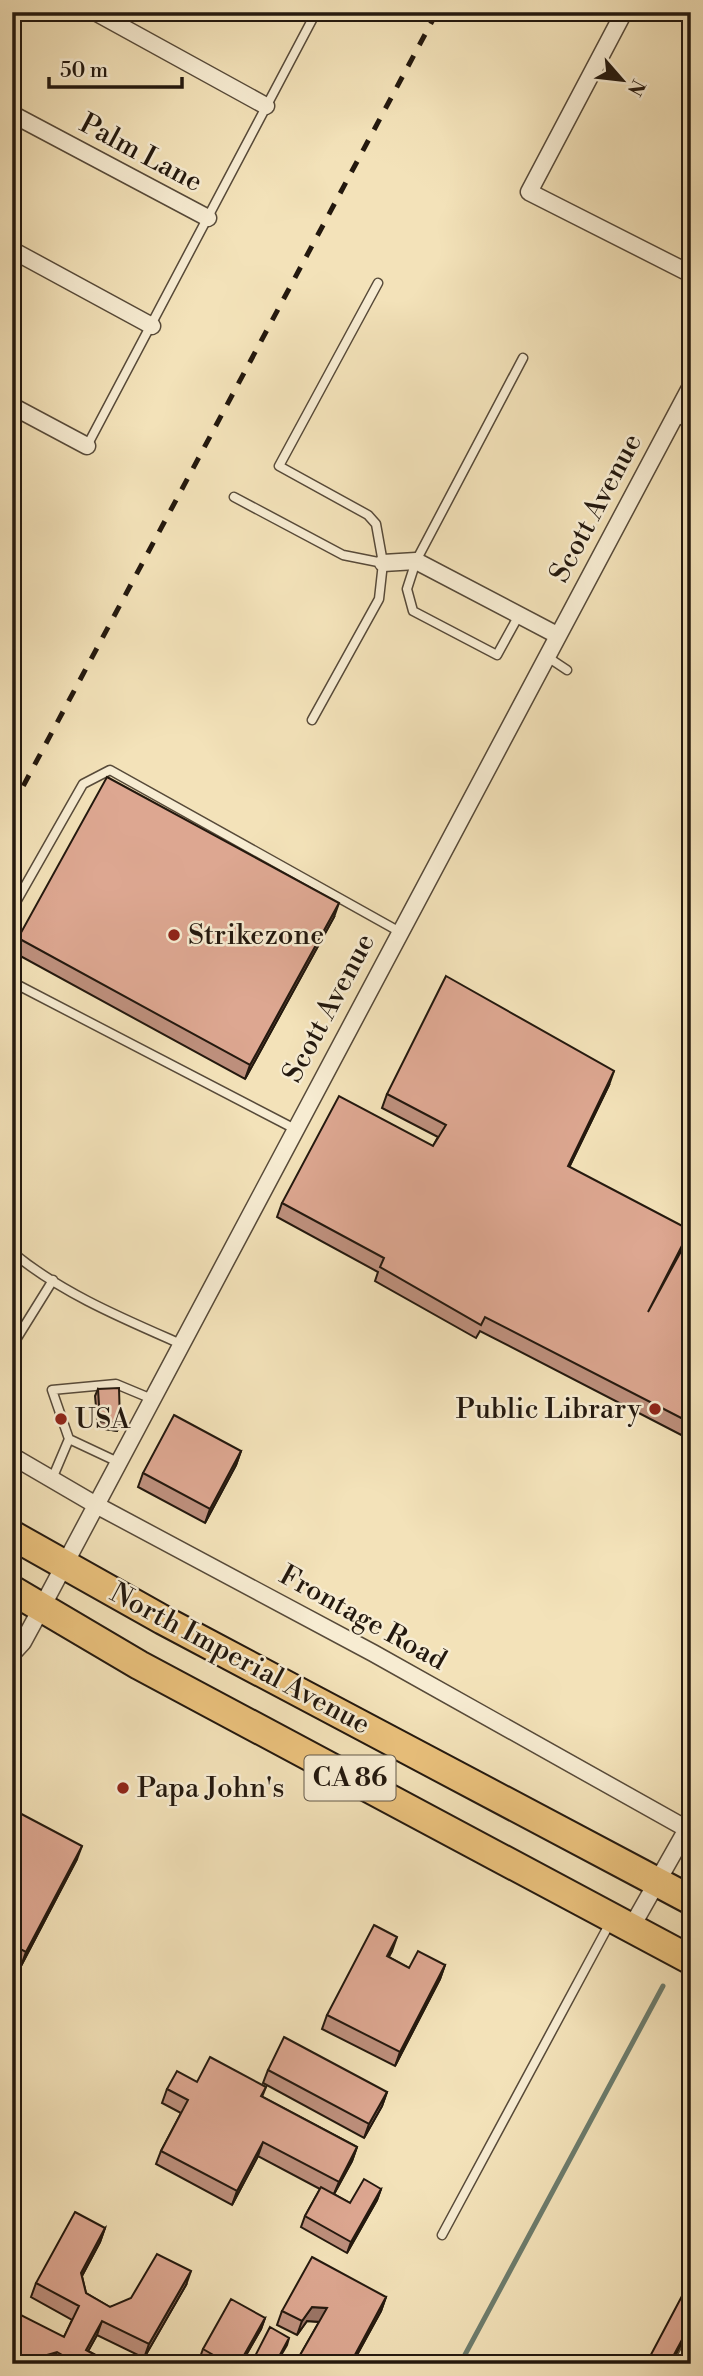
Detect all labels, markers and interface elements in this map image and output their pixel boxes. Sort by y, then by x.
scale bar [49,46,182,90]
north arrow [588,46,658,116]
text: 50 m [60,58,108,84]
text: N [622,75,650,100]
street label: Palm Lane [74,106,208,200]
street label: Scott Avenue [542,428,650,588]
place label: Strikezone [188,918,324,953]
marker: Strikezone [166,927,182,943]
street label: Scott Avenue [275,928,383,1088]
place label: Public Library [456,1392,641,1427]
marker: Public Library [647,1401,663,1417]
place label: USA [75,1402,131,1437]
marker: USA [53,1411,69,1427]
street label: Frontage Road [273,1558,453,1678]
street label: North Imperial Avenue [104,1576,376,1742]
road number: CA 86 [304,1756,396,1800]
place label: Papa John's [137,1771,285,1806]
marker: Papa John's [115,1780,131,1796]

